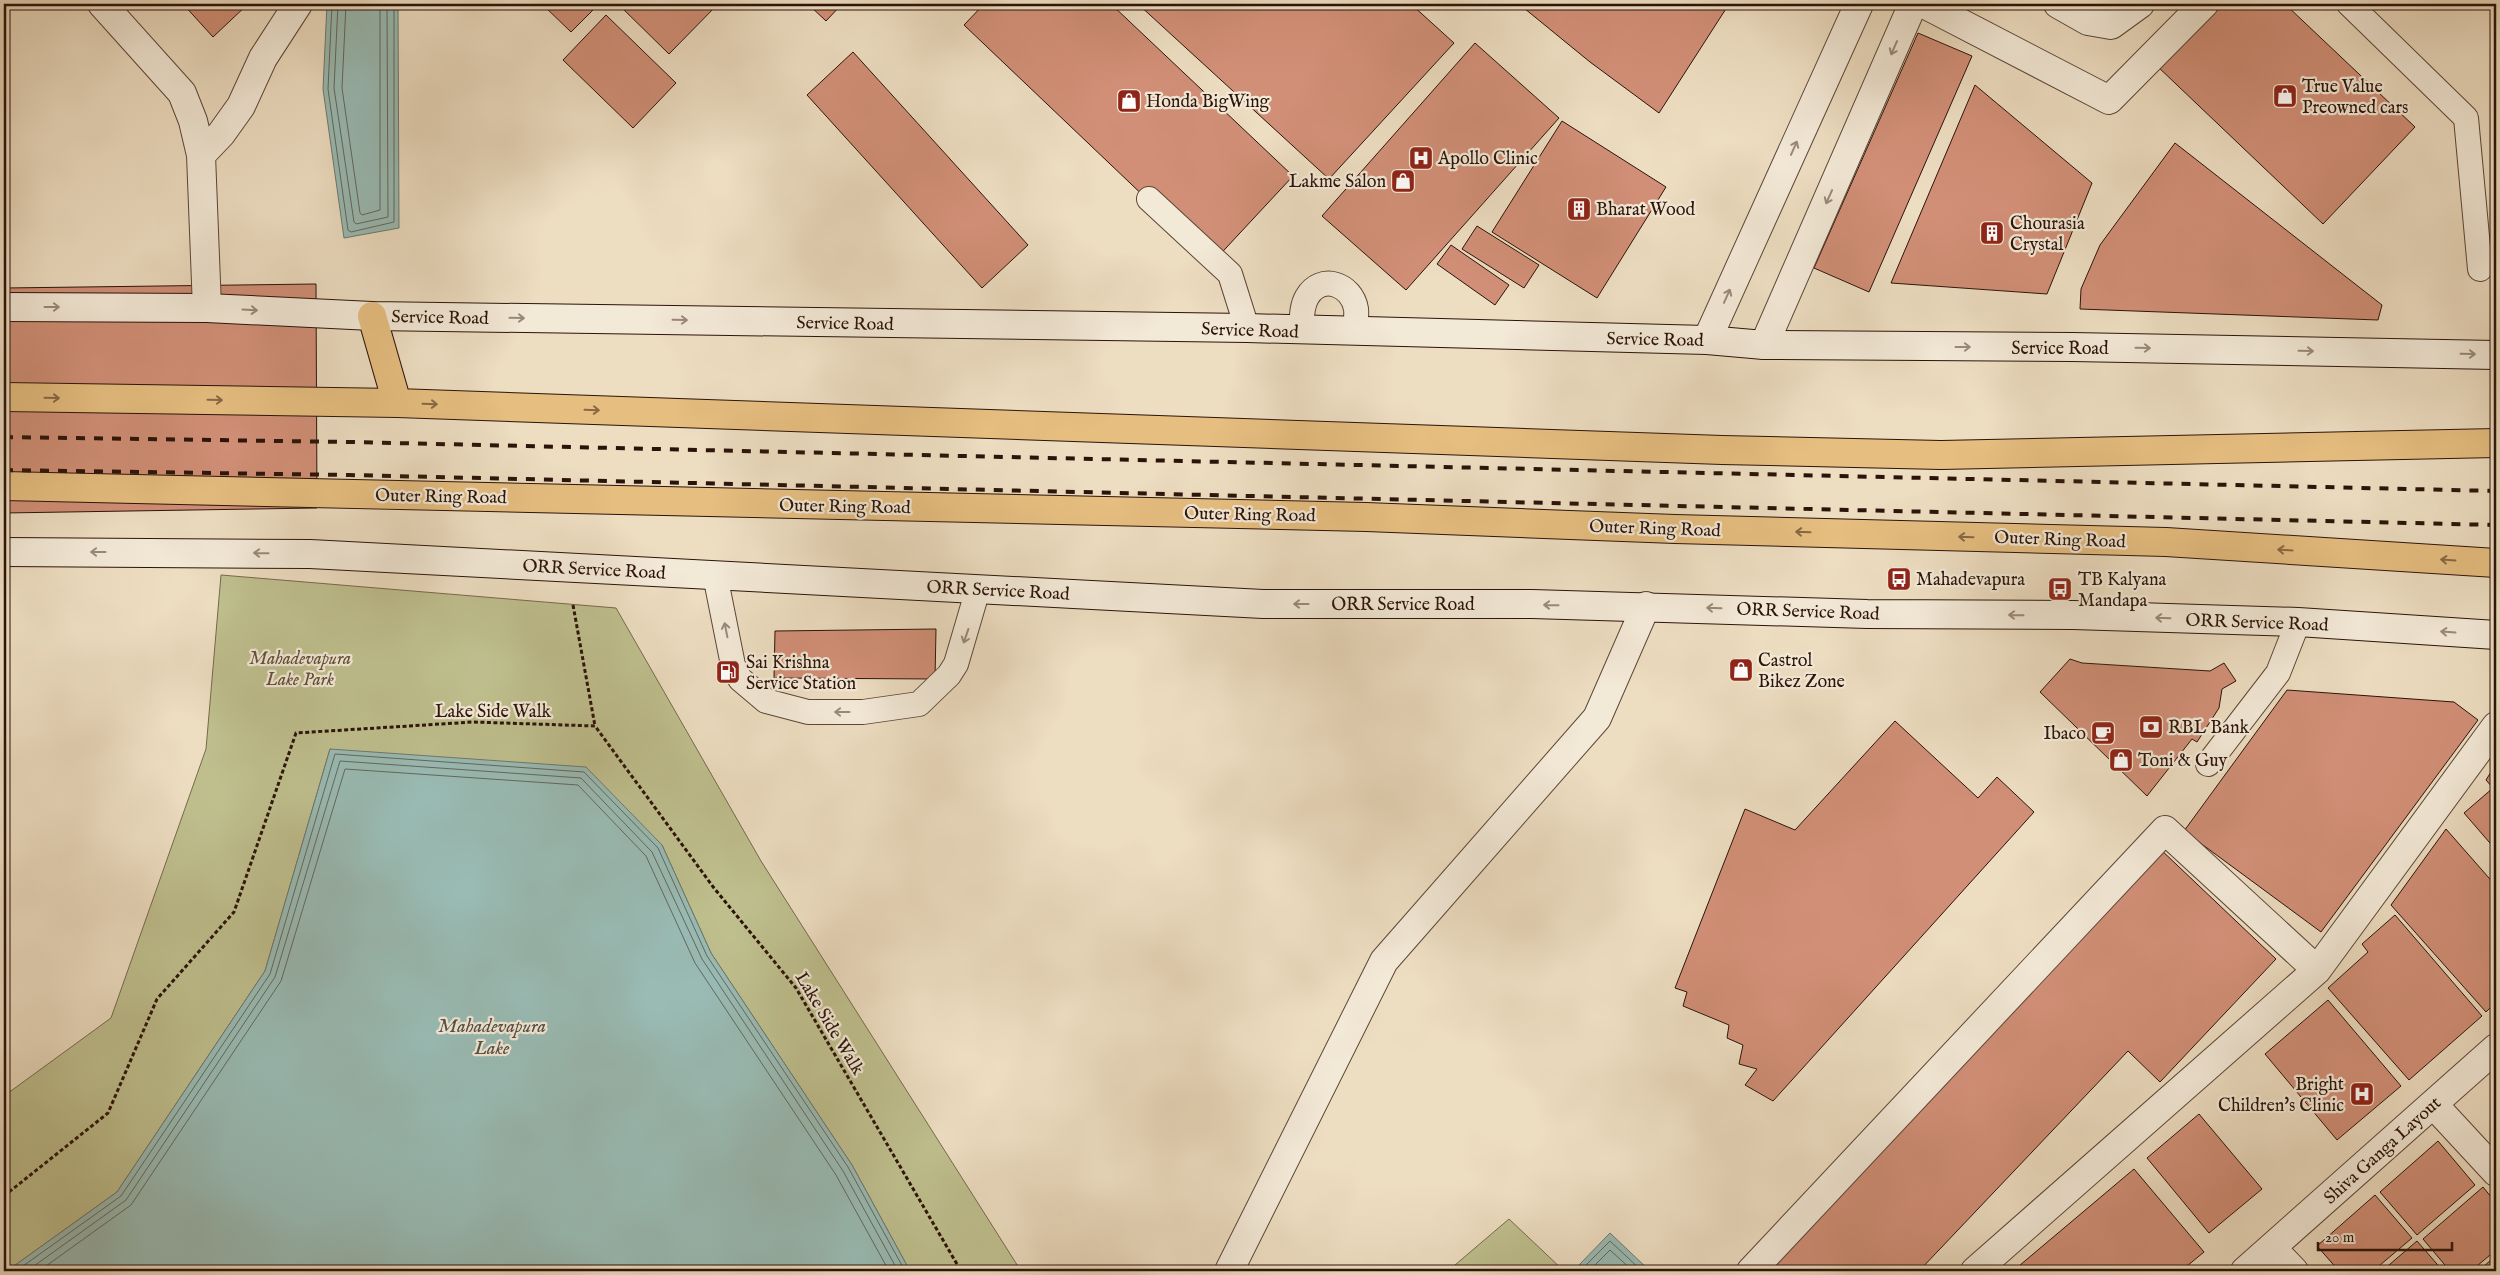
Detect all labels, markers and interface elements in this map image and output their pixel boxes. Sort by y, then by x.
one-way arrow [1888,40,1898,55]
place label: True Value Preowned cars [2302,76,2408,120]
shop icon: True Value Preowned cars [2272,83,2298,109]
shop icon: Honda BigWing [1116,88,1142,114]
place label: Honda BigWing [1146,91,1270,114]
one-way arrow [1790,141,1799,156]
hospital icon: Apollo Clinic [1408,145,1434,171]
place label: Apollo Clinic [1437,148,1538,171]
shop icon: Lakme Salon [1390,168,1416,194]
place label: Lakme Salon [1289,171,1386,194]
one-way arrow [1823,189,1833,204]
building icon: Bharat Wood [1566,196,1592,222]
place label: Bharat Wood [1596,199,1695,222]
place label: Chourasia Crystal [2010,213,2085,257]
building icon: Chourasia Crystal [1979,220,2005,246]
one-way arrow [1723,289,1733,304]
one-way arrow [44,302,60,312]
one-way arrow [242,305,258,314]
street label: Service Road [391,306,489,331]
street label: Service Road [796,312,894,337]
one-way arrow [509,313,525,323]
one-way arrow [672,315,688,325]
street label: Service Road [1201,318,1299,345]
street label: Service Road [1606,328,1704,353]
street label: Service Road [2011,338,2109,361]
one-way arrow [1955,342,1971,352]
one-way arrow [2135,344,2151,353]
one-way arrow [2298,346,2314,356]
one-way arrow [2460,349,2476,359]
one-way arrow [44,393,60,403]
one-way arrow [207,396,223,405]
one-way arrow [422,400,438,409]
one-way arrow [584,405,600,415]
street label: Outer Ring Road [375,485,507,510]
street label: Outer Ring Road [779,495,911,520]
street label: Outer Ring Road [1184,503,1316,528]
street label: Outer Ring Road [1589,516,1722,543]
street label: Outer Ring Road [1994,527,2127,554]
one-way arrow [1796,528,1812,537]
one-way arrow [1958,532,1974,542]
one-way arrow [2278,545,2294,554]
one-way arrow [91,547,107,557]
one-way arrow [253,548,270,558]
street label: ORR Service Road [522,555,666,586]
one-way arrow [2440,555,2456,564]
bus stop icon: Mahadevapura [1886,566,1912,592]
place label: Mahadevapura [1916,569,2025,592]
place label: TB Kalyana Mandapa [2078,569,2167,613]
street label: ORR Service Road [926,576,1070,607]
bus stop icon: TB Kalyana Mandapa [2047,576,2073,602]
street label: ORR Service Road [1331,594,1475,617]
one-way arrow [1293,599,1310,609]
street label: ORR Service Road [1736,599,1880,627]
one-way arrow [1543,600,1559,609]
one-way arrow [1706,604,1722,613]
one-way arrow [2008,610,2024,620]
street label: ORR Service Road [2185,610,2329,638]
one-way arrow [2155,613,2172,623]
one-way arrow [721,623,730,639]
one-way arrow [960,628,970,644]
one-way arrow [2440,628,2456,637]
park label: Mahadevapura Lake Park [249,648,351,692]
place label: Castrol Bikez Zone [1758,650,1845,694]
place label: Sai Krishna Service Station [746,652,856,696]
shop icon: Castrol Bikez Zone [1728,657,1754,683]
fuel station icon: Sai Krishna Service Station [715,659,741,685]
street label: Lake Side Walk [435,701,552,724]
one-way arrow [834,707,850,717]
bank icon: RBL Bank [2138,714,2164,740]
place label: RBL Bank [2168,717,2250,740]
cafe icon: Ibaco [2090,720,2116,746]
place label: Ibaco [2043,723,2086,746]
shop icon: Toni & Guy [2108,747,2134,773]
place label: Toni & Guy [2138,750,2228,773]
street label: Lake Side Walk [789,968,869,1080]
water label: Mahadevapura Lake [438,1015,546,1061]
place label: Bright Children's Clinic [2218,1074,2344,1118]
hospital icon: Bright Children's Clinic [2349,1081,2375,1107]
street label: Shiva Ganga Layout [2319,1092,2447,1210]
scale bar [2318,1220,2451,1252]
text: 20 m [2325,1228,2355,1247]

